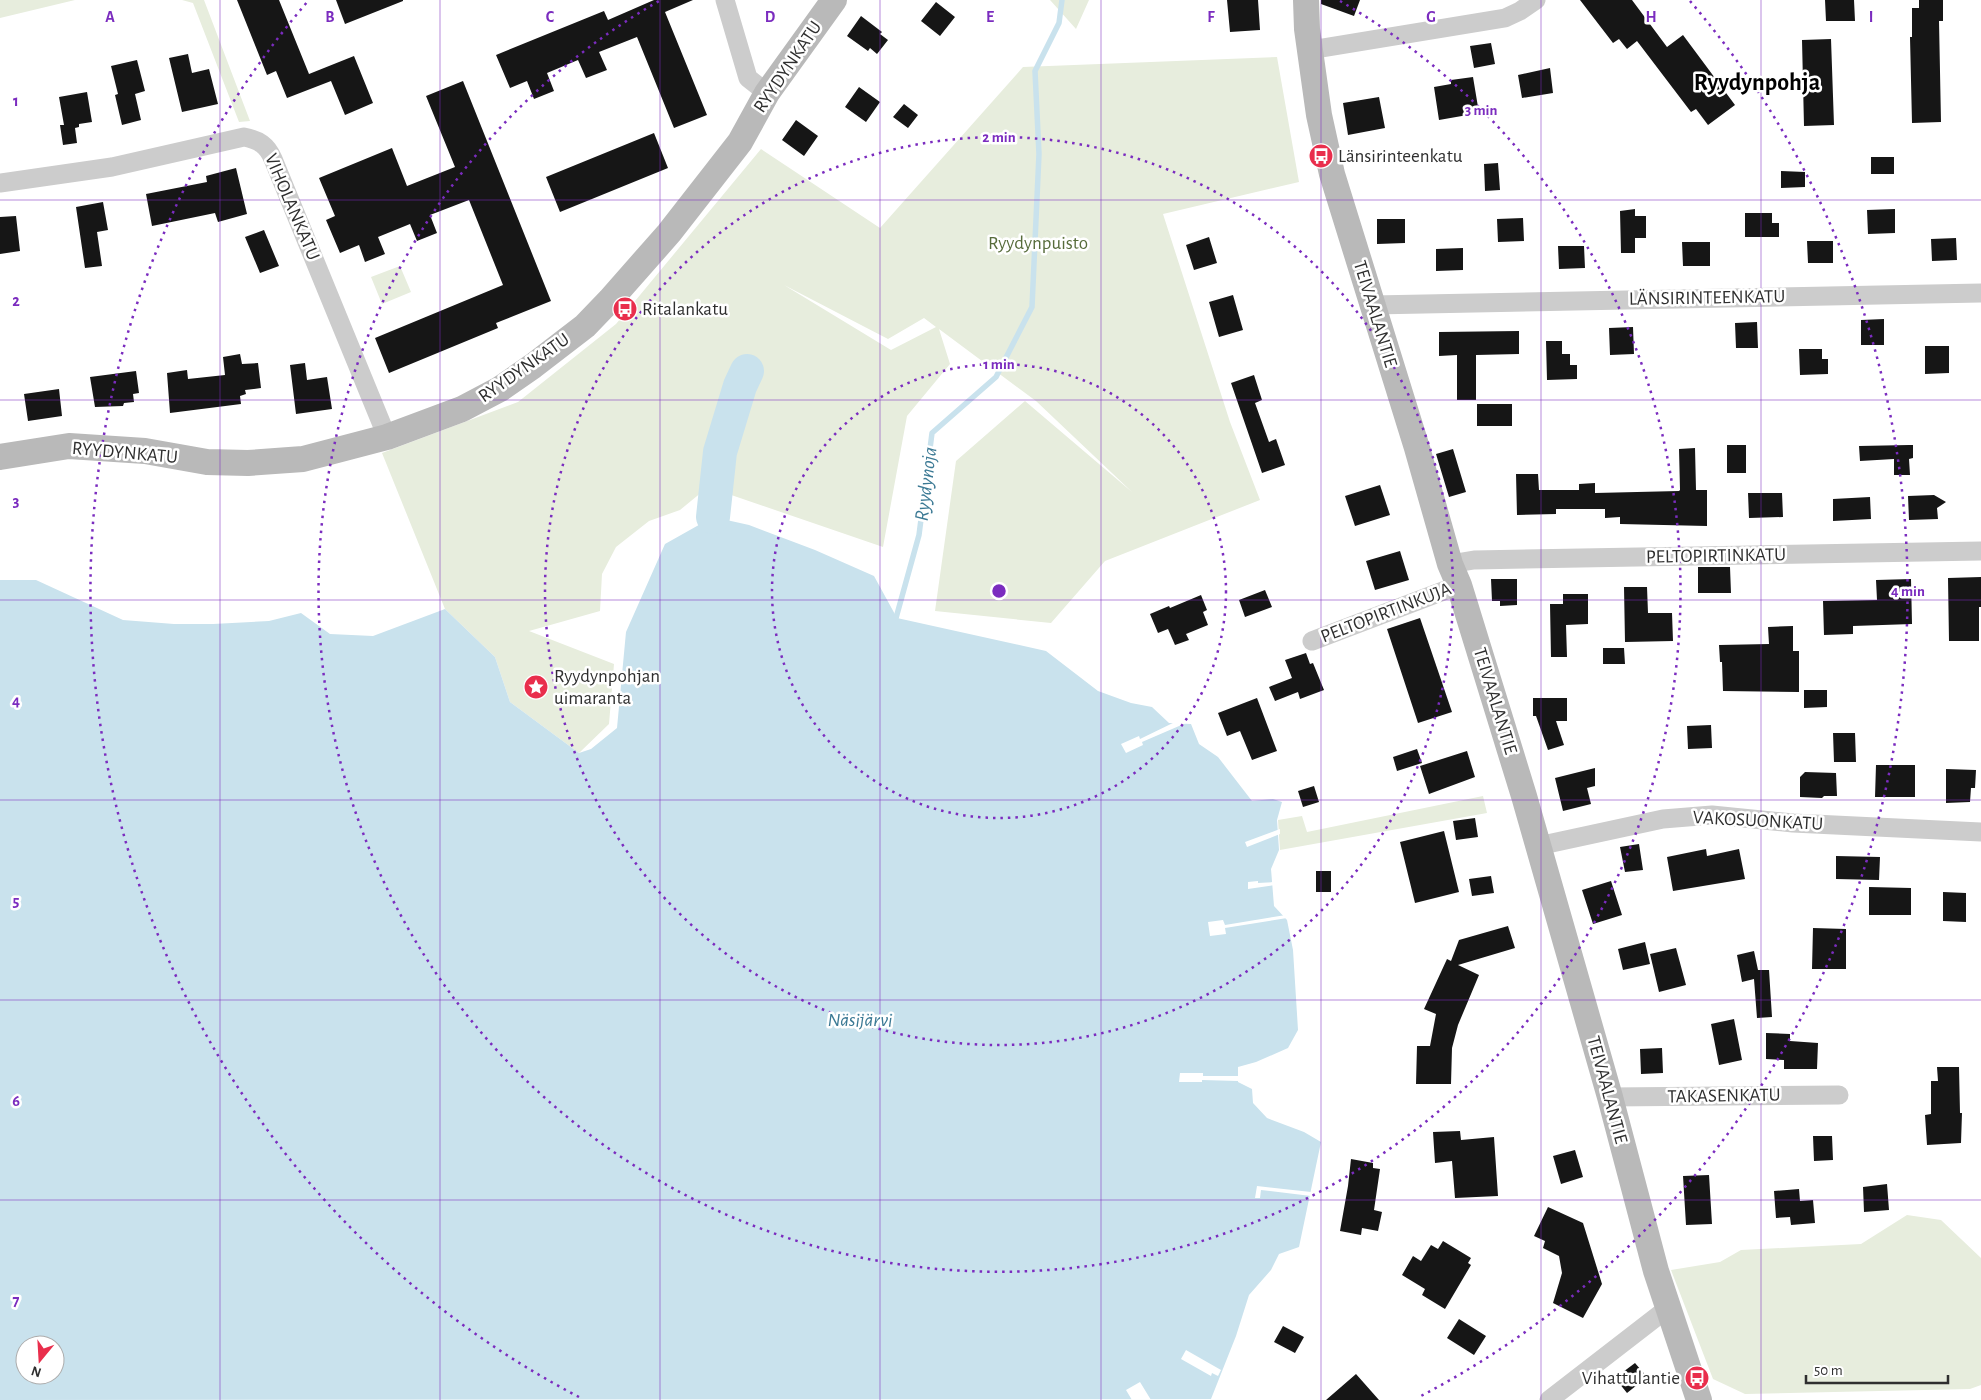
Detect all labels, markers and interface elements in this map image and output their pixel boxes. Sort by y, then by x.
text: A [105,9,115,25]
text: B [325,9,335,25]
text: C [546,9,555,25]
text: E [986,9,994,25]
text: F [1207,9,1215,25]
text: G [1426,9,1436,25]
text: H [1645,9,1657,25]
text: I [1869,9,1873,25]
street label: RYYDYNKATU [749,17,827,117]
district label: Ryydynpohja [1694,71,1820,95]
text: 1 [13,93,19,109]
text: 3 min [1465,103,1497,118]
text: 2 min [982,130,1016,145]
bus stop icon: Länsirinteenkatu [1308,143,1334,169]
place label: Länsirinteenkatu [1338,147,1463,166]
street label: VIHOLANKATU [261,151,323,263]
park label: Ryydynpuisto [988,234,1088,253]
street label: TEIVAALANTIE [1350,258,1400,370]
street label: LÄNSIRINTEENKATU [1629,286,1785,309]
text: 2 [12,293,20,309]
bus stop icon: Ritalankatu [612,296,638,322]
place label: Ritalankatu [642,300,728,319]
street label: RYYDYNKATU [475,330,573,406]
text: 1 min [983,357,1015,372]
street label: RYYDYNKATU [71,439,179,467]
water label: Ryydynoja [912,446,940,522]
text: 3 [13,493,20,509]
street label: PELTOPIRTINKATU [1646,545,1786,567]
street label: PELTOPIRTINKUJA [1318,579,1454,647]
centre of rings [990,582,1008,600]
text: 4 min [1891,584,1925,599]
street label: TEIVAALANTIE [1470,645,1520,757]
place label: Ryydynpohjan uimaranta [554,667,660,708]
place icon: Ryydynpohjan uimaranta [523,674,549,700]
text: 4 [12,693,20,709]
street label: VAKOSUONKATU [1692,808,1824,834]
text: 5 [13,893,20,909]
water label: Näsijärvi [828,1010,892,1030]
street label: TEIVAALANTIE [1584,1034,1630,1146]
street label: TAKASENKATU [1667,1086,1781,1106]
text: 6 [12,1093,20,1109]
text: 7 [13,1293,20,1309]
north arrow [15,1335,65,1385]
scale bar [1806,1352,1948,1384]
text: N [29,1363,43,1380]
text: 50 m [1814,1363,1843,1378]
bus stop icon: Vihattulantie [1684,1365,1710,1391]
place label: Vihattulantie [1582,1369,1680,1388]

